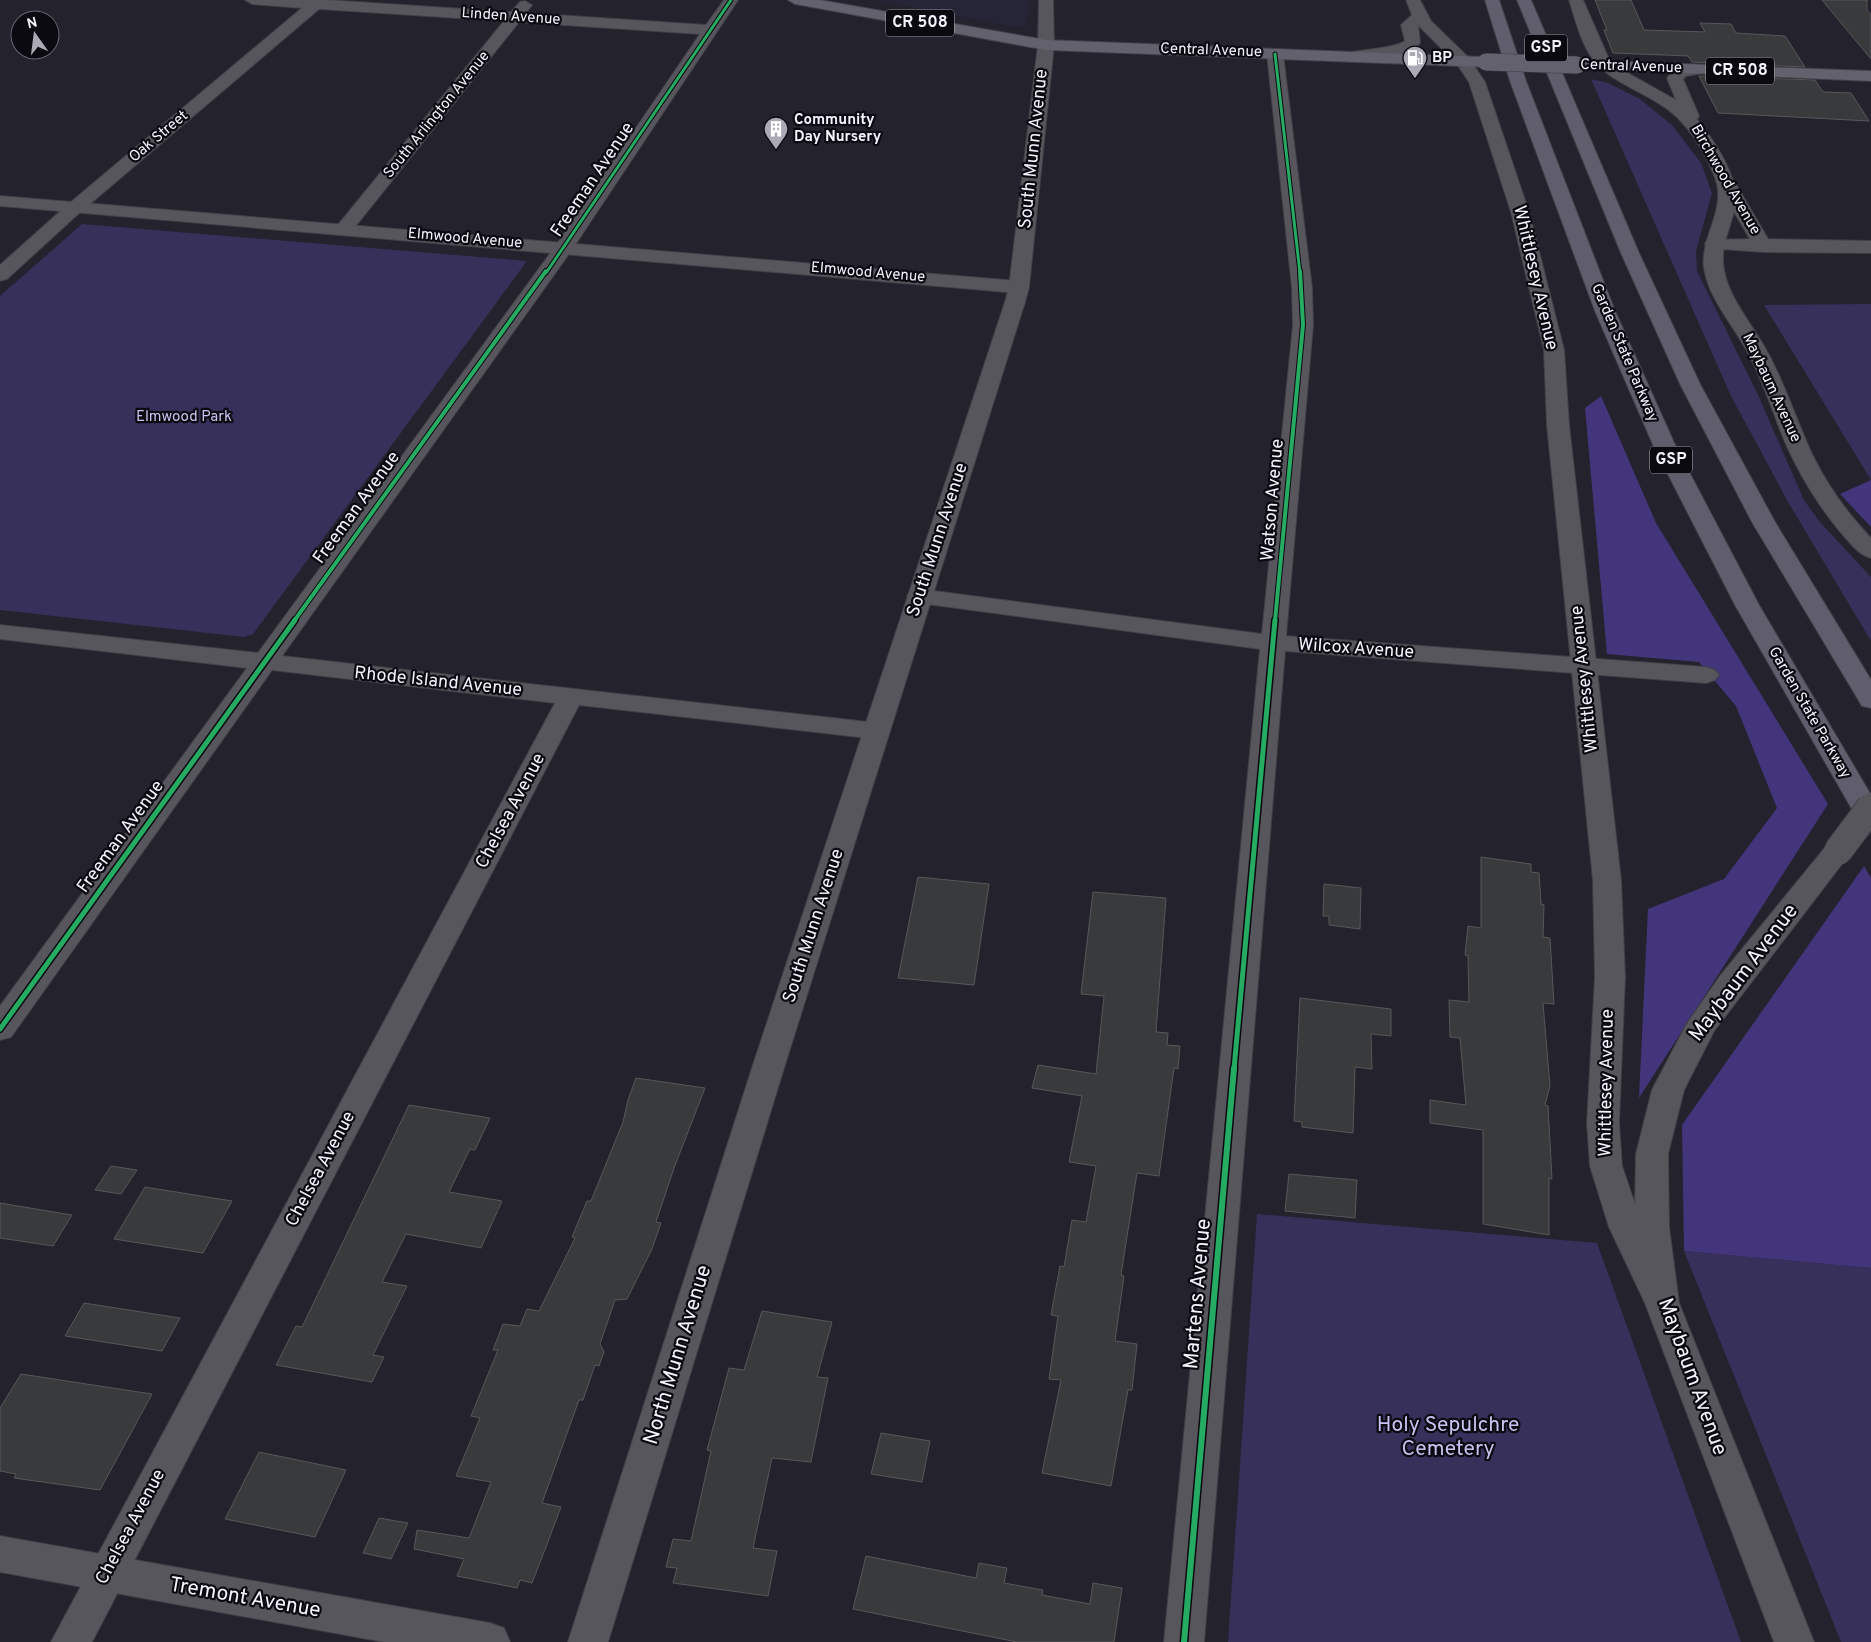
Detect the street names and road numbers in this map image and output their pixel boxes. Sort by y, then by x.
street label: Linden Avenue [461,4,561,30]
road number: CR 508 [886,9,954,36]
road number: GSP [1525,34,1567,62]
street label: Central Avenue [1160,40,1262,62]
street label: South Arlington Avenue [380,47,494,183]
street label: Central Avenue [1580,56,1682,78]
road number: CR 508 [1706,58,1774,84]
street label: South Munn Avenue [1014,68,1054,230]
street label: Oak Street [126,107,192,167]
street label: Freeman Avenue [546,118,640,242]
street label: Birchwood Avenue [1686,121,1764,239]
street label: Whittlesey Avenue [1507,203,1563,353]
street label: Elmwood Avenue [407,225,523,253]
street label: Elmwood Avenue [810,259,926,287]
street label: Garden State Parkway [1586,281,1662,425]
street label: Maybaum Avenue [1737,330,1805,446]
street label: Watson Avenue [1256,438,1290,562]
road number: GSP [1650,446,1692,474]
street label: Freeman Avenue [308,447,406,569]
street label: South Munn Avenue [902,460,974,620]
street label: Whittlesey Avenue [1566,604,1604,754]
street label: Wilcox Avenue [1297,633,1415,665]
street label: Garden State Parkway [1764,644,1854,782]
street label: Rhode Island Avenue [353,662,523,702]
street label: Chelsea Avenue [471,749,551,873]
street label: Freeman Avenue [72,776,170,898]
street label: South Munn Avenue [778,846,850,1006]
street label: Maybaum Avenue [1683,899,1805,1047]
street label: Whittlesey Avenue [1594,1009,1620,1157]
street label: Chelsea Avenue [281,1107,361,1231]
street label: Martens Avenue [1178,1217,1218,1371]
street label: North Munn Avenue [638,1262,718,1448]
street label: Maybaum Avenue [1651,1295,1733,1459]
street label: Chelsea Avenue [91,1465,171,1589]
street label: Tremont Avenue [167,1571,323,1625]

